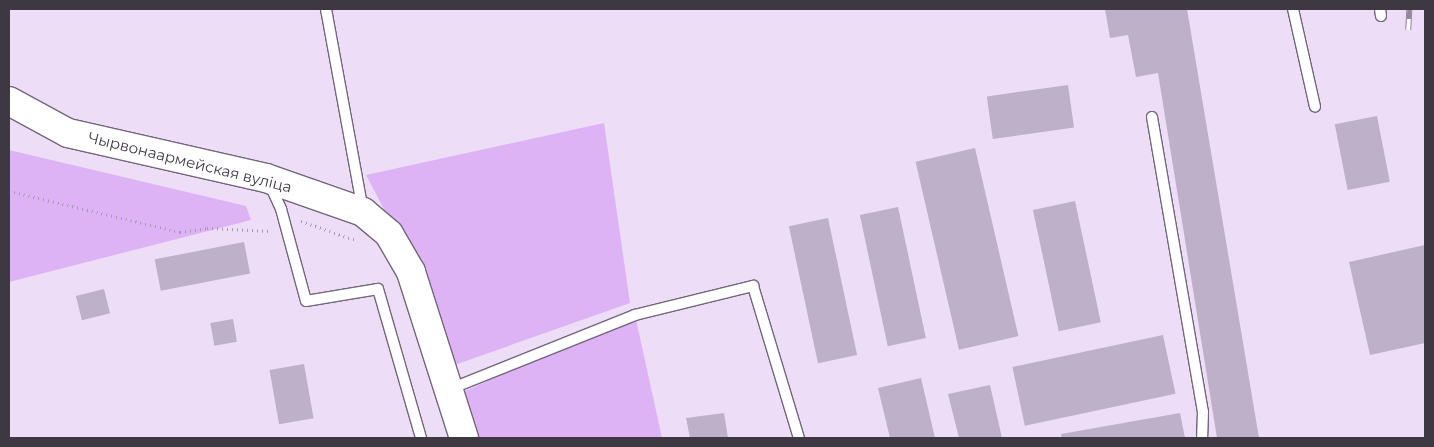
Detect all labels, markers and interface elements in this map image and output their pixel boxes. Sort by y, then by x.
street label: Чырвонаармейская вуліца [86,128,294,196]

